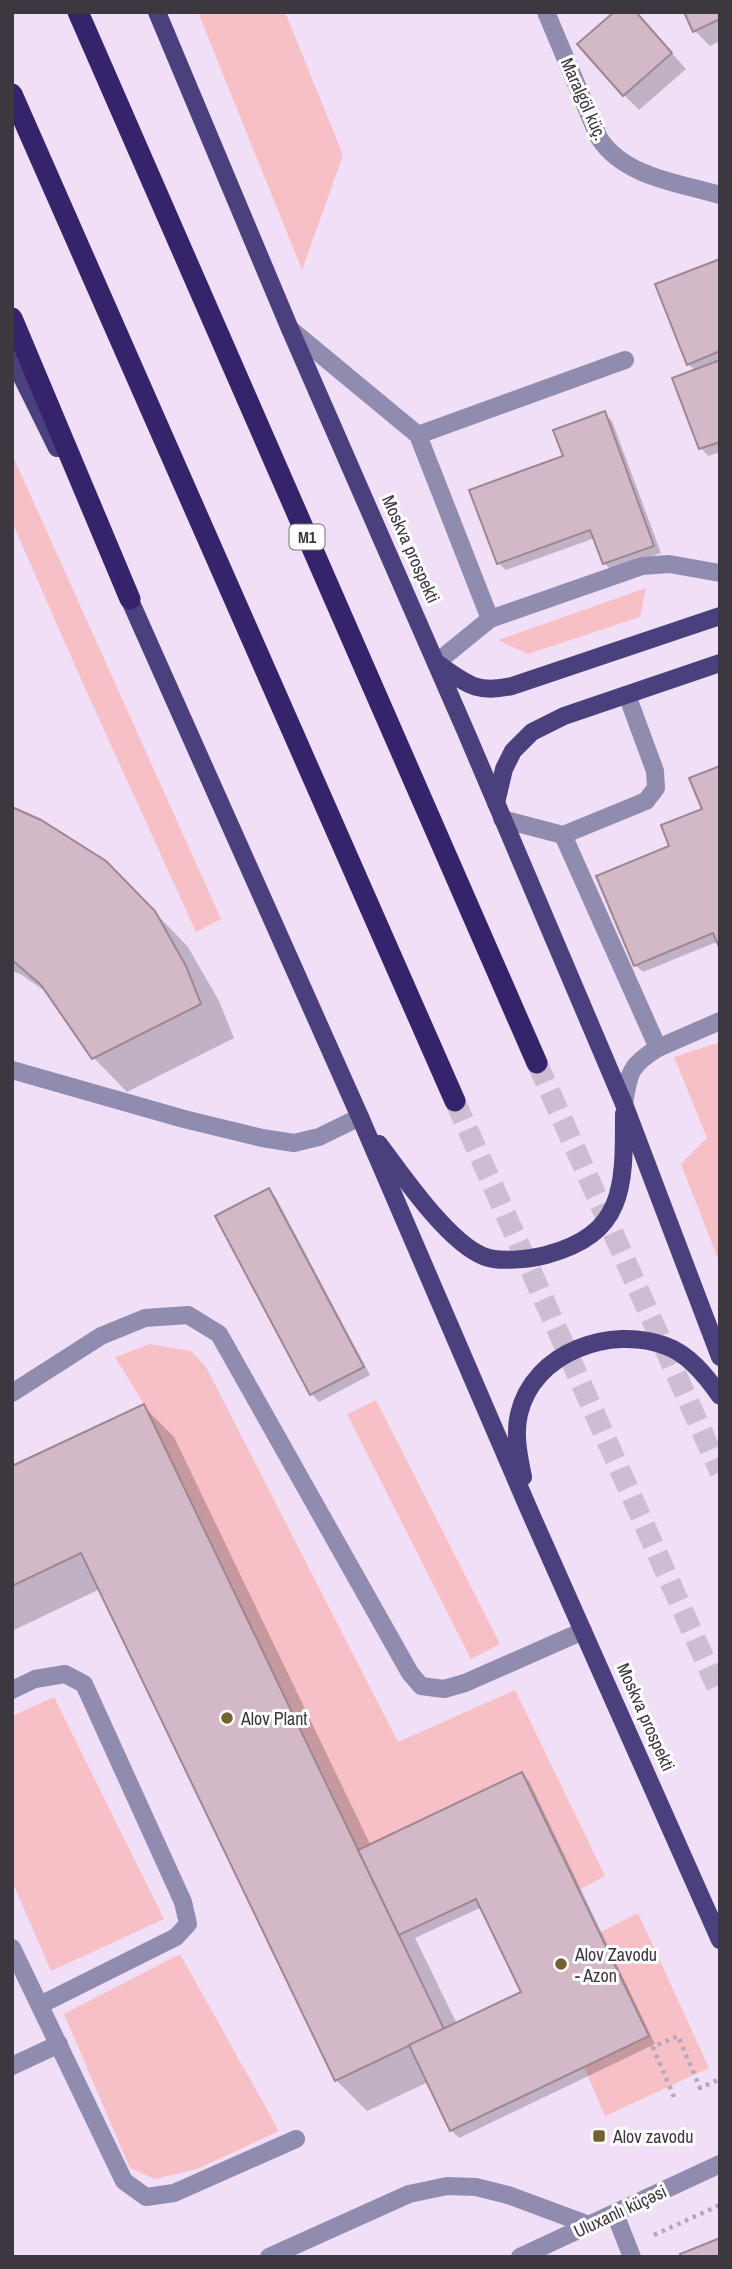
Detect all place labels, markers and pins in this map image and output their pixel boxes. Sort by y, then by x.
place label: Alov Plant [240,1706,307,1731]
marker: Alov Plant [219,1710,235,1726]
place label: Alov Zavodu - Azon [574,1942,657,1988]
marker: Alov Zavodu - Azon [553,1956,569,1972]
place label: Alov zavodu [612,2124,693,2149]
marker: Alov zavodu [591,2128,607,2144]

